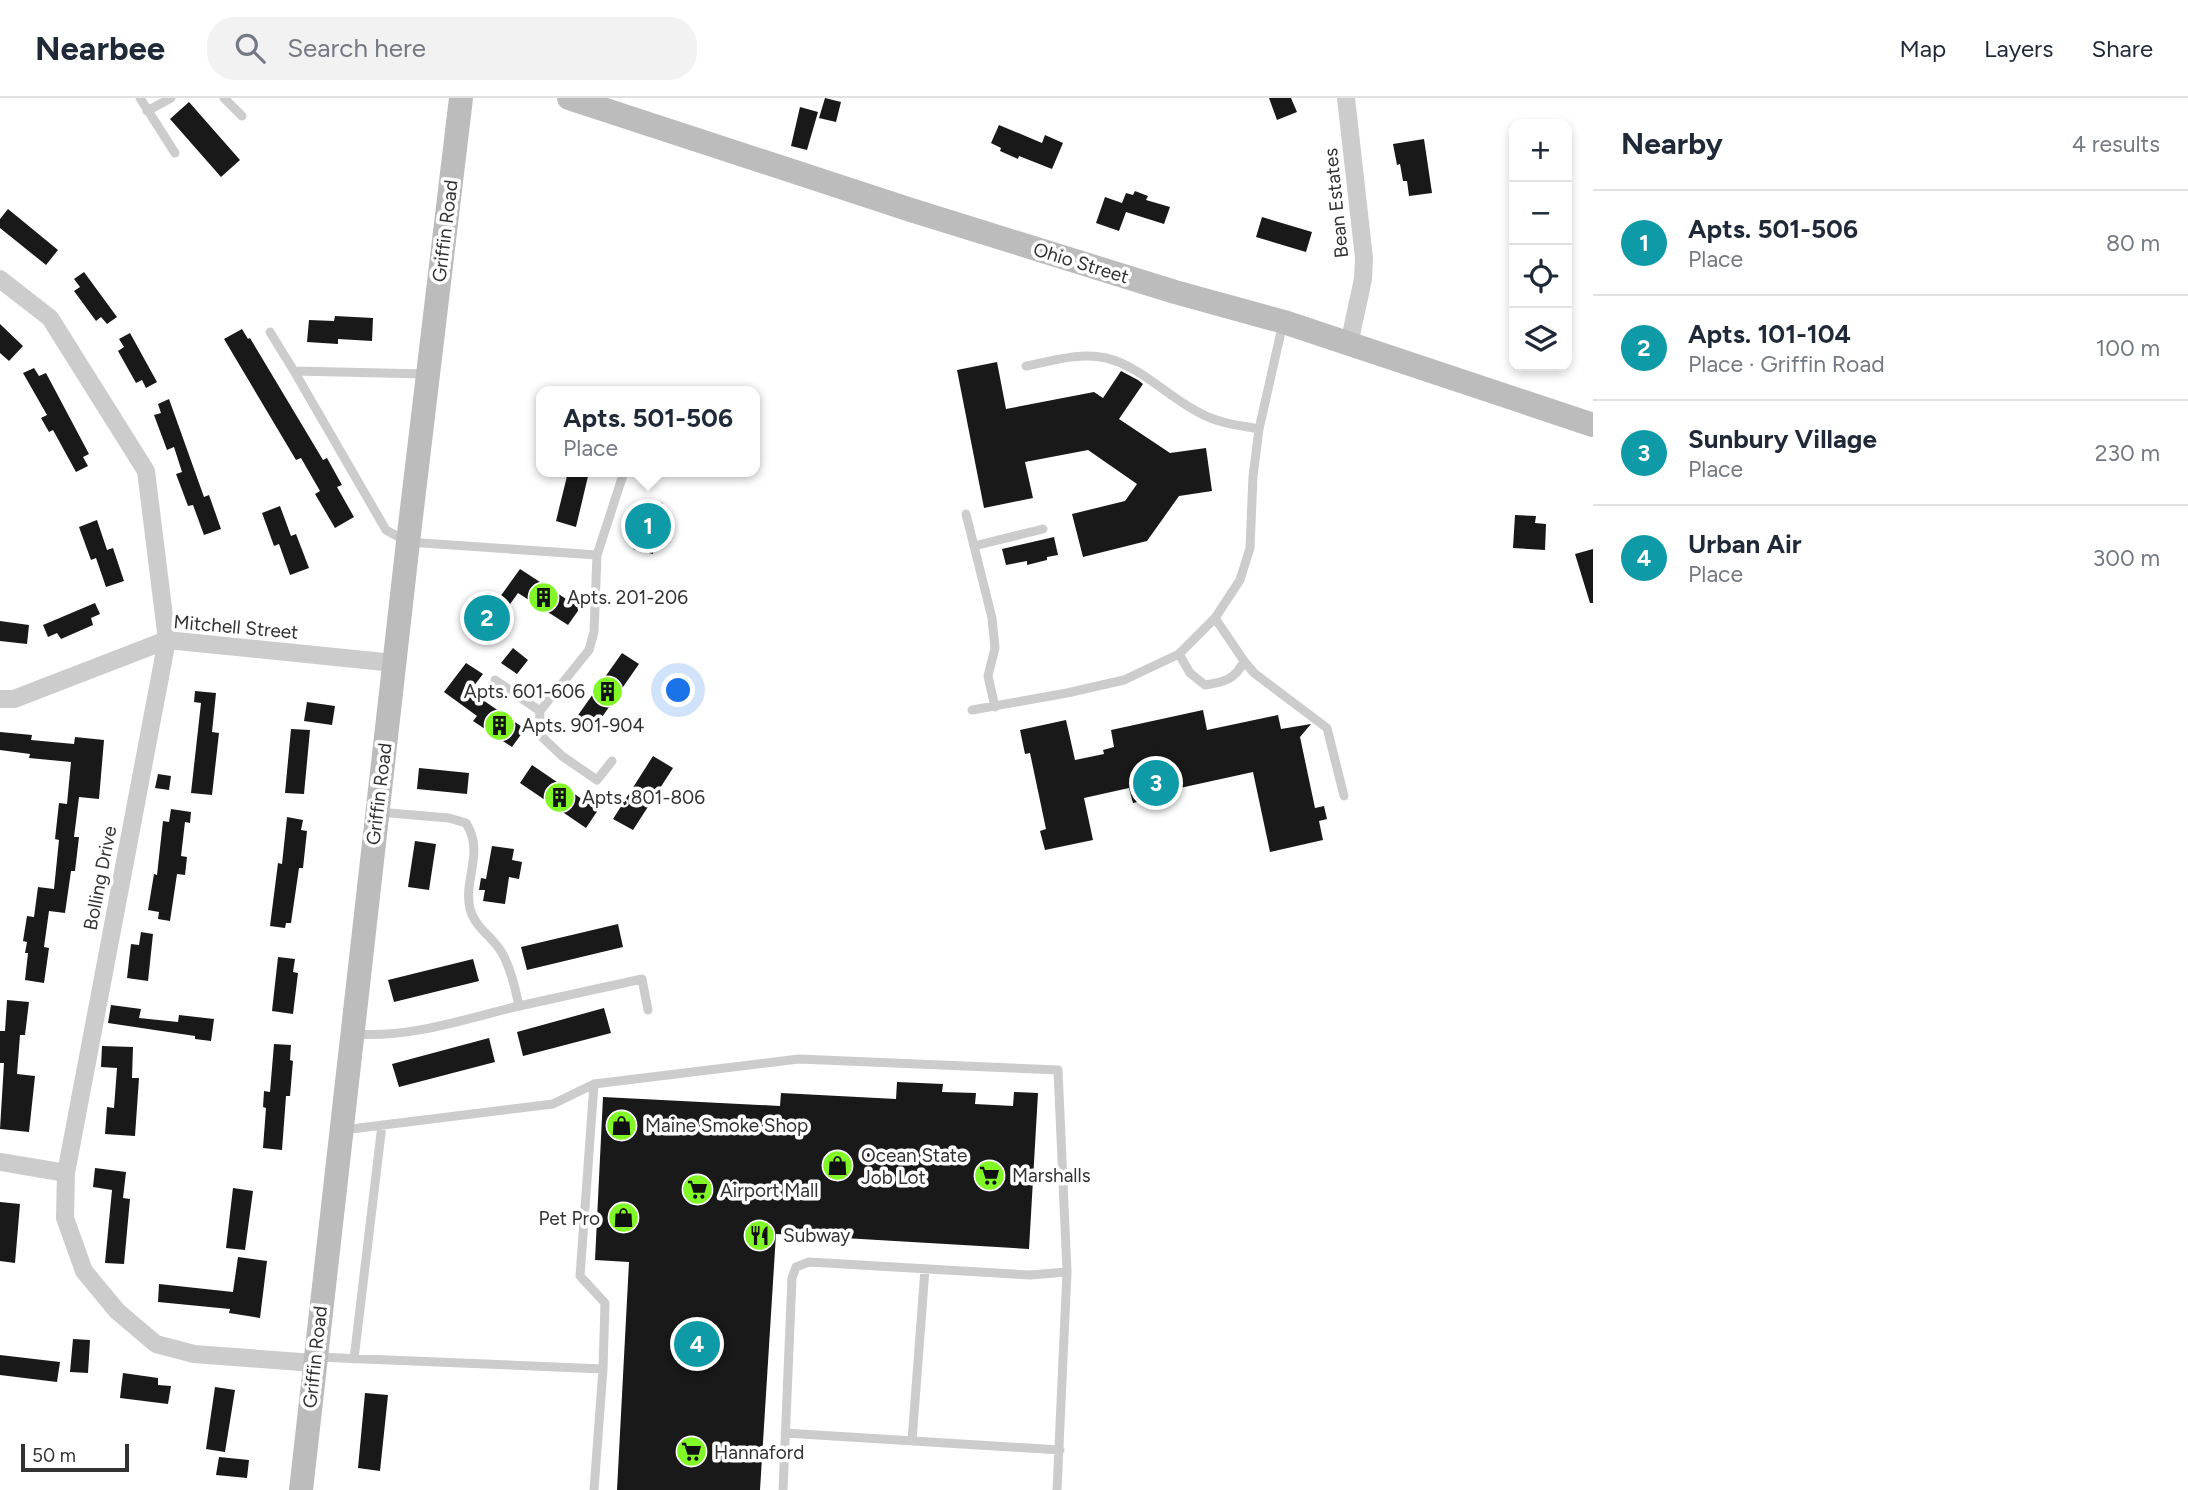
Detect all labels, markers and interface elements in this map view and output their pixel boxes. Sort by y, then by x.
search box [207,17,697,80]
text: Nearbee [35,29,165,68]
icon: search [231,29,269,67]
text: Search here [287,32,426,64]
text: Map [1899,34,1946,63]
text: Layers [1984,34,2053,63]
text: Share [2091,34,2153,63]
map controls [1509,119,1572,371]
button: + [1509,119,1572,182]
text: Nearby [1621,125,1723,162]
text: 4 results [2072,130,2160,158]
street label: Bean Estates [1319,147,1353,259]
street label: Griffin Road [427,179,463,283]
button: − [1509,182,1572,245]
text: Apts. 501-506 [1688,213,1858,245]
text: 1 [1639,229,1649,257]
text: 80 m [2106,229,2160,257]
street label: Ohio Street [1030,238,1132,288]
button: locate [1509,245,1572,308]
text: Place [1688,245,1743,273]
button: layers [1509,308,1572,371]
text: Apts. 101-104 [1688,318,1851,350]
text: 2 [1637,334,1651,362]
text: 100 m [2096,334,2160,362]
text: Place · Griffin Road [1688,350,1885,378]
popup [536,386,760,477]
text: Apts. 501-506 [563,402,733,434]
text: Sunbury Village [1688,423,1877,455]
text: Place [563,434,618,462]
text: 3 [1638,439,1650,467]
text: 230 m [2095,439,2160,467]
text: Place [1688,455,1743,483]
pin: 1 [625,500,671,552]
text: Urban Air [1688,528,1802,560]
text: 4 [1637,544,1651,572]
text: 300 m [2093,544,2160,572]
text: Place [1688,560,1743,588]
building icon: Apts. 201-206 [527,580,561,614]
place label: Apts. 201-206 [567,586,688,609]
pin: 2 [464,592,510,644]
street label: Mitchell Street [173,610,299,644]
your location [661,673,695,707]
building icon: Apts. 601-606 [591,674,625,708]
place label: Apts. 601-606 [464,680,585,703]
building icon: Apts. 901-904 [482,708,516,742]
place label: Apts. 901-904 [522,714,644,737]
street label: Griffin Road [361,742,397,846]
pin: 3 [1133,757,1179,809]
building icon: Apts. 801-806 [542,780,576,814]
place label: Apts. 801-806 [582,786,705,809]
street label: Bolling Drive [79,824,121,932]
shop icon: Maine Smoke Shop [605,1108,639,1142]
place label: Maine Smoke Shop [645,1114,808,1137]
place label: Ocean State Job Lot [861,1144,967,1189]
shop icon: Ocean State Job Lot [821,1149,855,1183]
supermarket icon: Marshalls [972,1158,1006,1192]
place label: Marshalls [1012,1164,1091,1187]
supermarket icon: Airport Mall [680,1173,714,1207]
place label: Airport Mall [720,1179,818,1202]
shop icon: Pet Pro [606,1201,640,1235]
place label: Pet Pro [539,1207,600,1230]
restaurant icon: Subway [743,1218,777,1252]
place label: Subway [783,1224,850,1247]
street label: Griffin Road [298,1305,332,1409]
pin: 4 [674,1318,720,1370]
supermarket icon: Hannaford [674,1435,708,1469]
scale bar [21,1441,130,1473]
place label: Hannaford [714,1441,804,1464]
text: 50 m [32,1444,76,1467]

